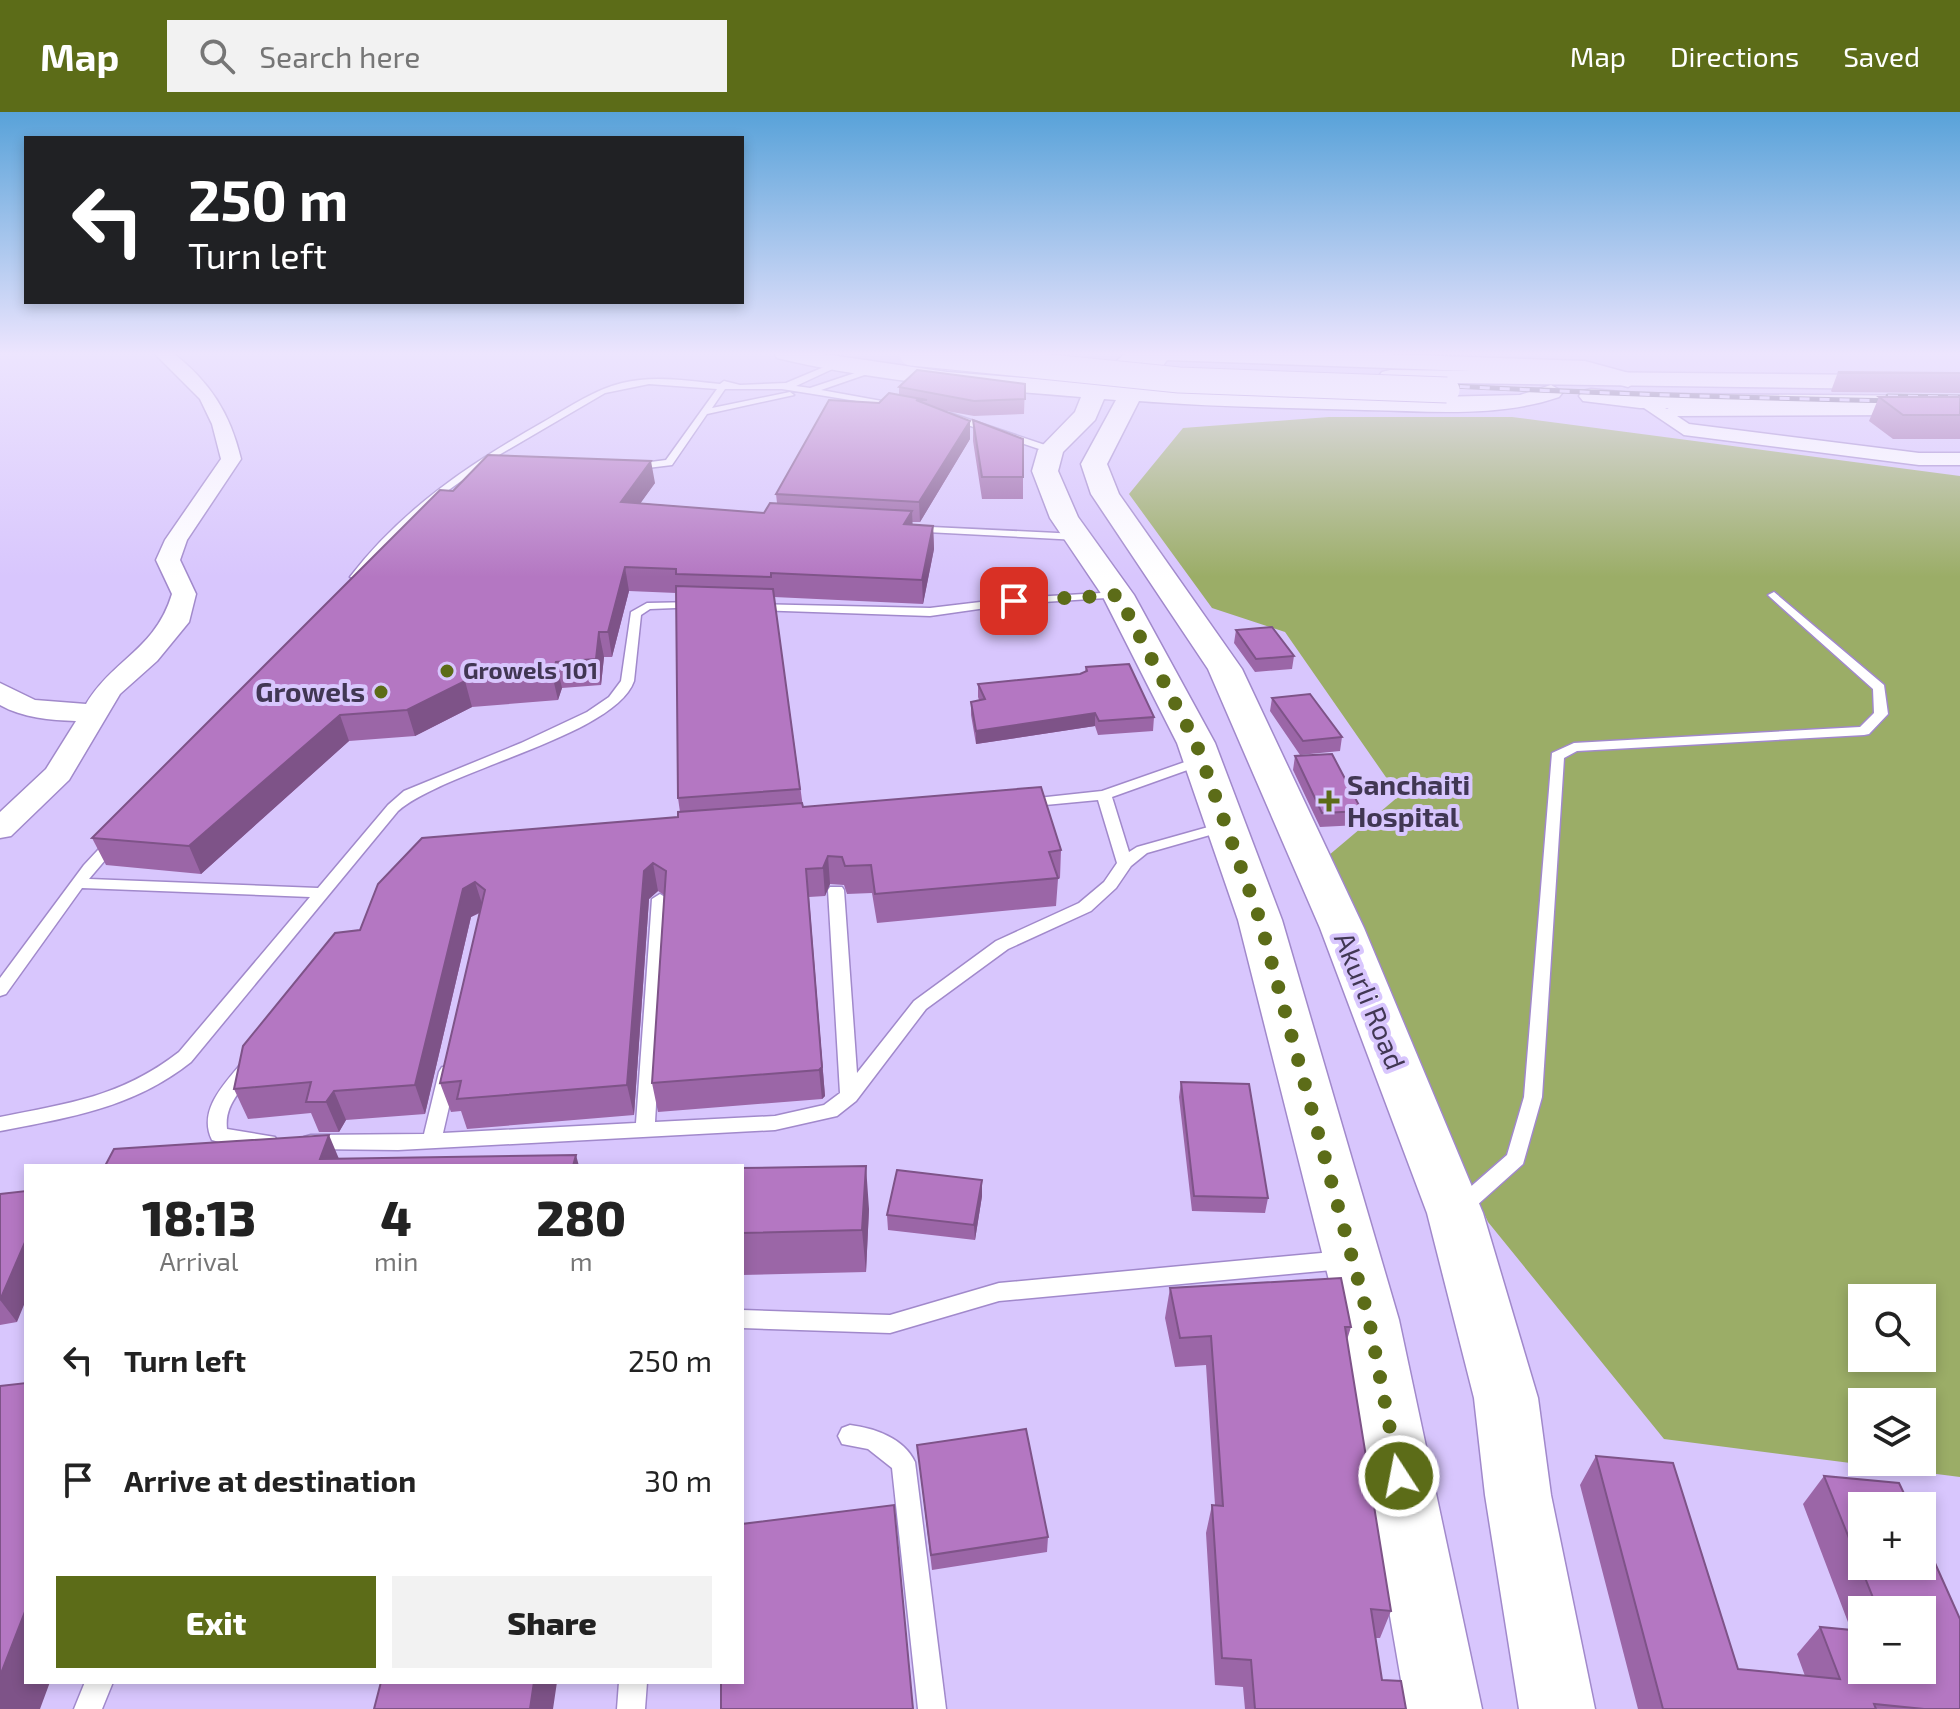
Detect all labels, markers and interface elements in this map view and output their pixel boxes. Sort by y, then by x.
search box [167,20,727,92]
text: Map [40,33,119,79]
icon: search [195,34,239,78]
text: Search here [259,38,420,74]
text: Map [1570,39,1626,73]
text: Directions [1670,39,1799,73]
text: Saved [1843,39,1920,73]
text: 250 m [188,165,348,232]
icon: left [56,168,160,272]
text: Turn left [188,233,327,276]
pin [980,567,1048,635]
icon: arrive [992,579,1036,623]
place label: Growels 101 [463,655,598,684]
marker: Growels 101 [438,662,456,680]
place label: Growels [255,674,365,708]
marker: Growels [372,683,390,701]
place label: Sanchaiti Hospital [1347,767,1470,833]
marker: Sanchaiti Hospital [1318,790,1340,812]
street label: Akurli Road [1328,927,1414,1074]
text: 18:13 [142,1188,256,1246]
text: 4 [381,1188,412,1246]
text: 280 [536,1188,626,1246]
text: Arrival [159,1245,239,1276]
text: min [374,1245,418,1276]
text: m [570,1245,593,1276]
map controls [1848,1284,1936,1684]
button: search [1848,1284,1936,1372]
icon: left [56,1338,100,1382]
text: Turn left [124,1342,246,1378]
text: 250 m [628,1342,712,1378]
button: layers [1848,1388,1936,1476]
position arrow [1357,1434,1441,1518]
icon: arrive [56,1458,100,1502]
text: Arrive at destination [124,1462,416,1498]
text: 30 m [644,1462,712,1498]
button: + [1848,1492,1936,1580]
button: Exit [56,1576,376,1668]
button: Share [392,1576,712,1668]
button: − [1848,1596,1936,1684]

